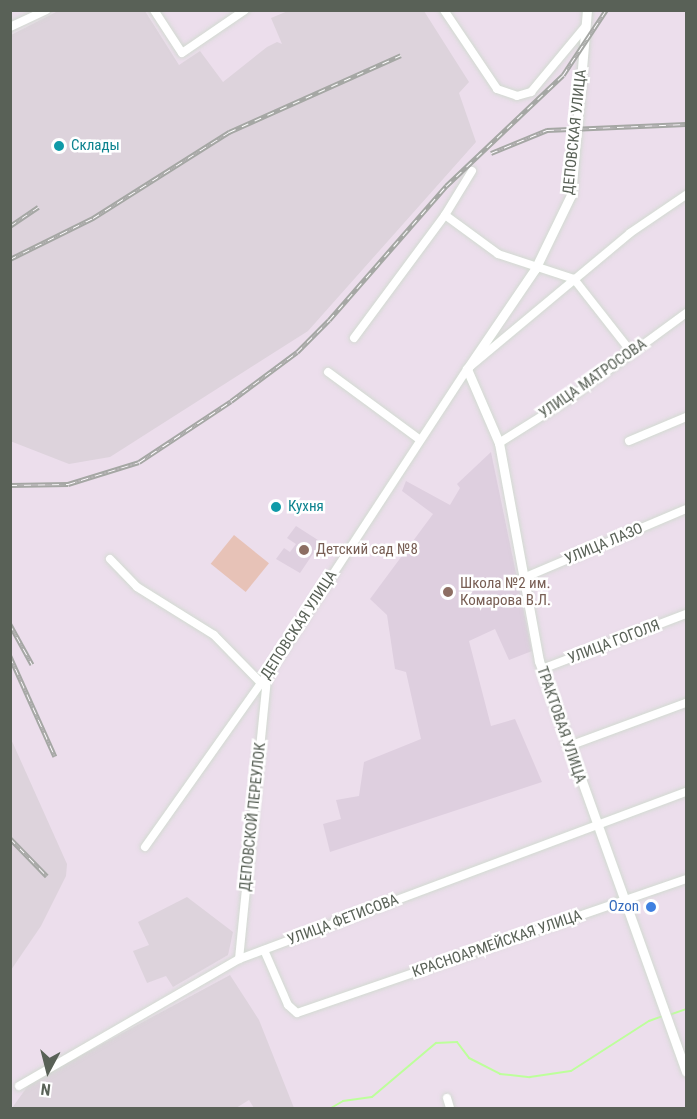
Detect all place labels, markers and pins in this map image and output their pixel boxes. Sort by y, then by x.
place label: Склады [71,137,120,155]
marker: Склады [52,139,66,153]
place label: Кухня [288,498,324,516]
marker: Кухня [269,500,283,514]
place label: Детский сад №8 [316,541,418,559]
marker: Детский сад №8 [297,543,311,557]
place label: Школа №2 им. Комарова В.Л. [460,574,551,609]
marker: Школа №2 им. Комарова В.Л. [441,585,455,599]
place label: Ozon [609,898,639,916]
marker: Ozon [644,900,658,914]

